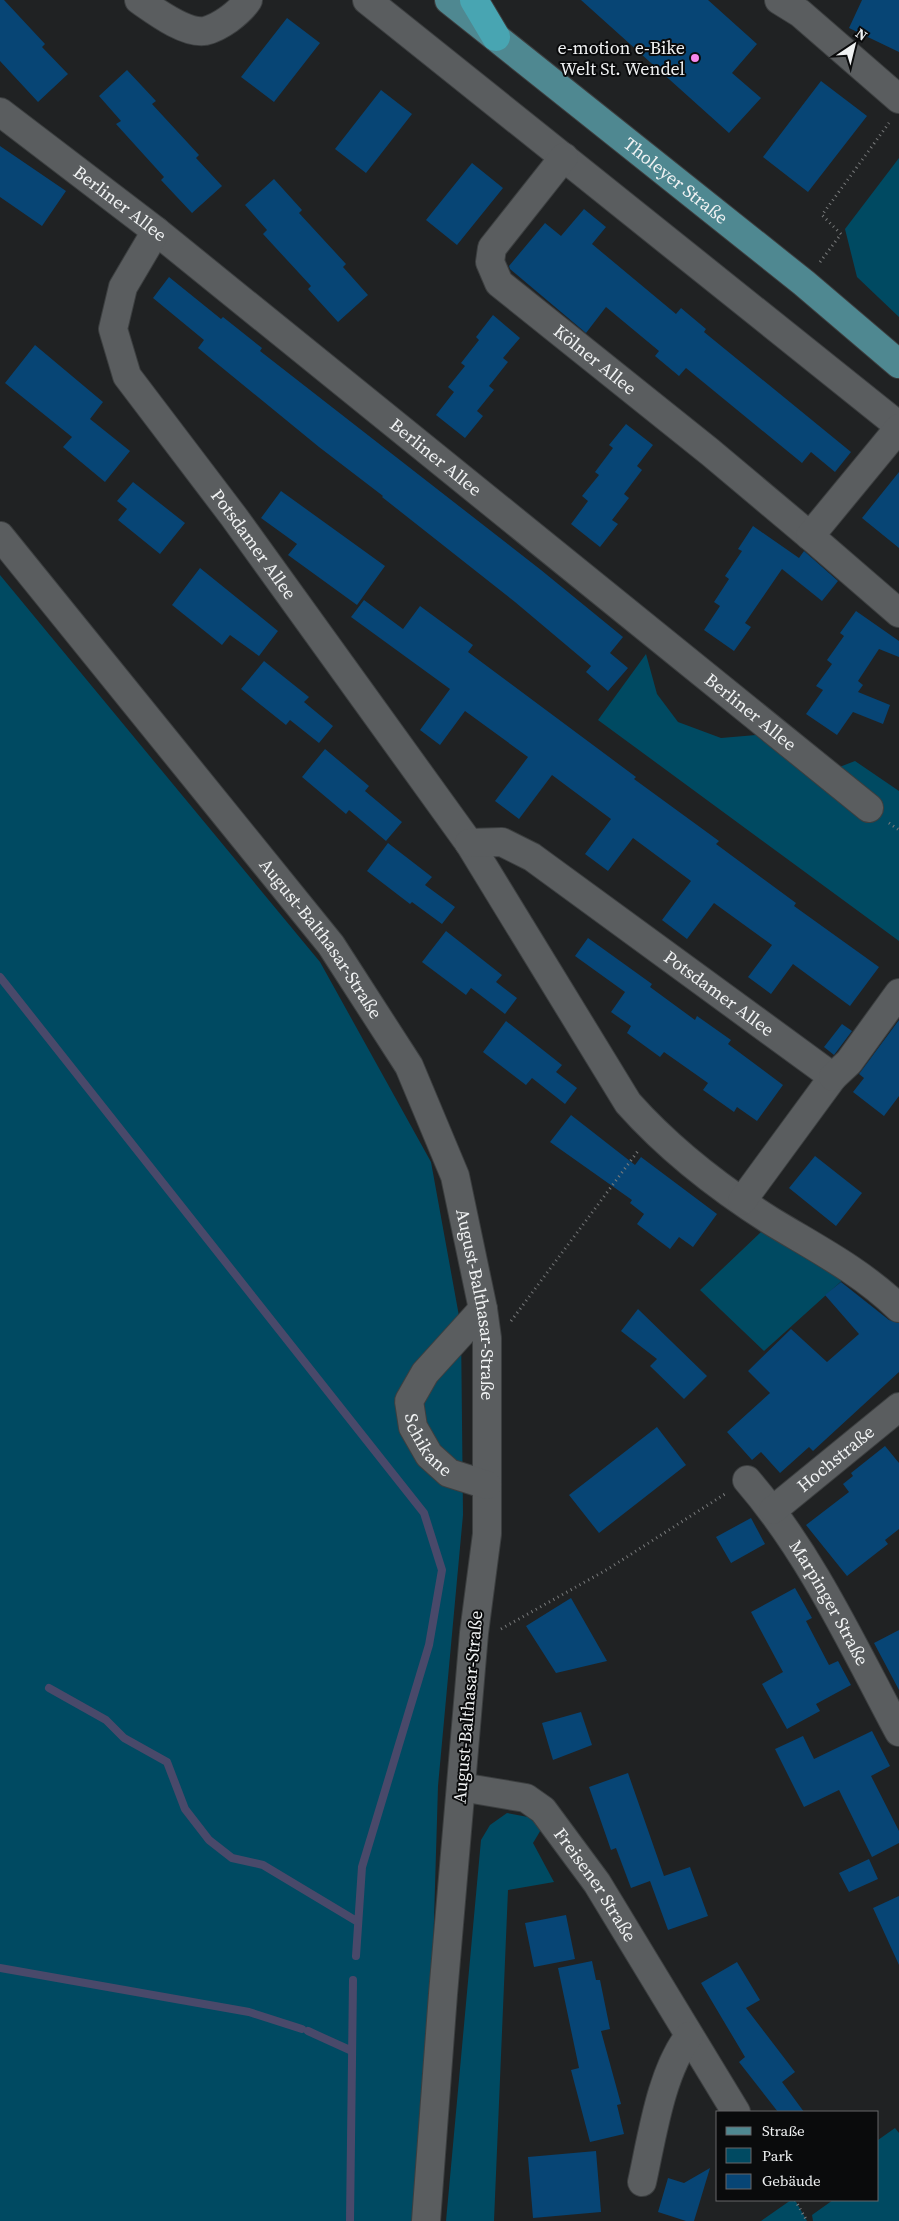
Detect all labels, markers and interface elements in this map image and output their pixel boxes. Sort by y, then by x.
north arrow [829,20,879,70]
text: N [852,23,871,45]
place label: e-motion e-Bike Welt St. Wendel [558,35,685,81]
marker: e-motion e-Bike Welt St. Wendel [689,52,701,64]
street label: Tholeyer Straße [619,131,734,230]
street label: Berliner Allee [68,159,172,247]
street label: Kölner Allee [549,319,642,400]
street label: Berliner Allee [385,412,487,502]
street label: Potsdamer Allee [205,484,303,605]
street label: Berliner Allee [700,667,802,757]
street label: August-Balthasar-Straße [254,853,388,1024]
street label: Potsdamer Allee [659,944,779,1042]
street label: August-Balthasar-Straße [450,1206,500,1400]
street label: Schikane [399,1412,458,1482]
street label: Hochstraße [791,1419,879,1498]
street label: Marpinger Straße [784,1535,875,1670]
street label: August-Balthasar-Straße [447,1609,488,1804]
street label: Freisener Straße [548,1822,643,1946]
legend [716,2111,879,2201]
text: Straße [762,2120,805,2141]
text: Park [762,2145,794,2166]
text: Gebäude [762,2170,821,2191]

